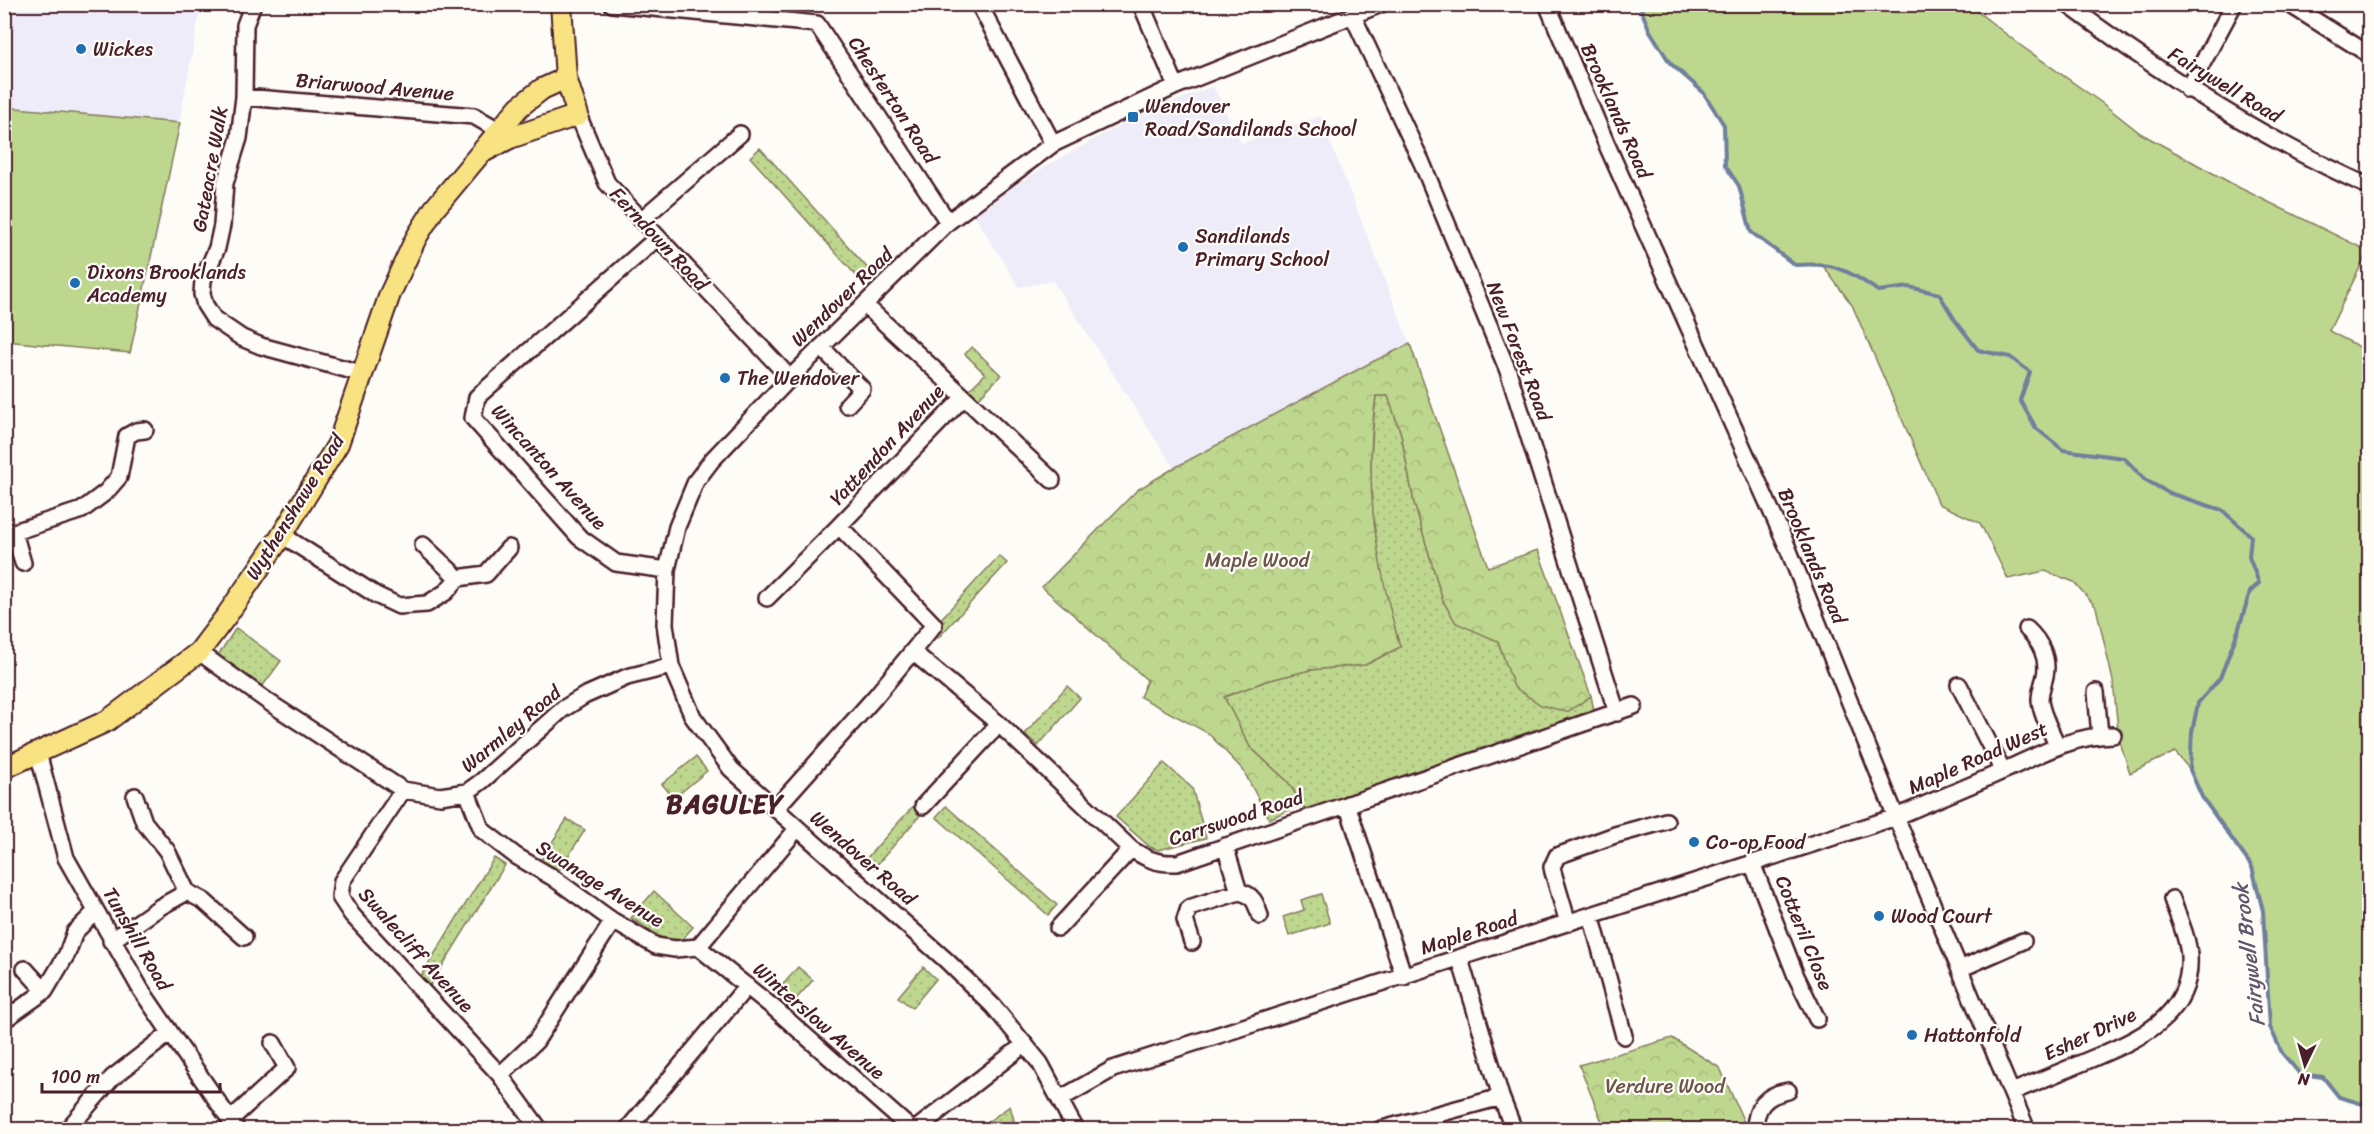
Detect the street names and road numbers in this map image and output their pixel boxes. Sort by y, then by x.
street label: Chesterton Road [838,29,948,172]
street label: Fairywell Road [2161,37,2290,134]
street label: Brooklands Road [1571,38,1662,186]
street label: Briarwood Avenue [294,63,456,111]
street label: Gateacre Walk [182,103,238,235]
street label: Ferndown Road [601,178,718,301]
street label: Wendover Road [782,237,903,356]
street label: New Forest Road [1476,276,1562,427]
street label: Yattendon Avenue [821,375,954,514]
street label: Wincanton Avenue [482,395,616,539]
street label: Wythenshawe Road [236,426,355,587]
street label: Brooklands Road [1768,482,1857,631]
street label: Warmley Road [453,675,571,782]
street label: Maple Road West [1902,711,2054,805]
street label: Carrswood Road [1164,779,1309,856]
street label: Wendover Road [802,801,926,916]
street label: Swanage Avenue [529,830,671,938]
street label: Cotteril Close [1765,870,1843,996]
street label: Swalecliff Avenue [349,879,483,1022]
street label: Tunshill Road [93,880,182,999]
street label: Maple Road [1416,900,1524,965]
street label: Winterslow Avenue [745,953,894,1089]
street label: Esher Drive [2038,997,2143,1071]

